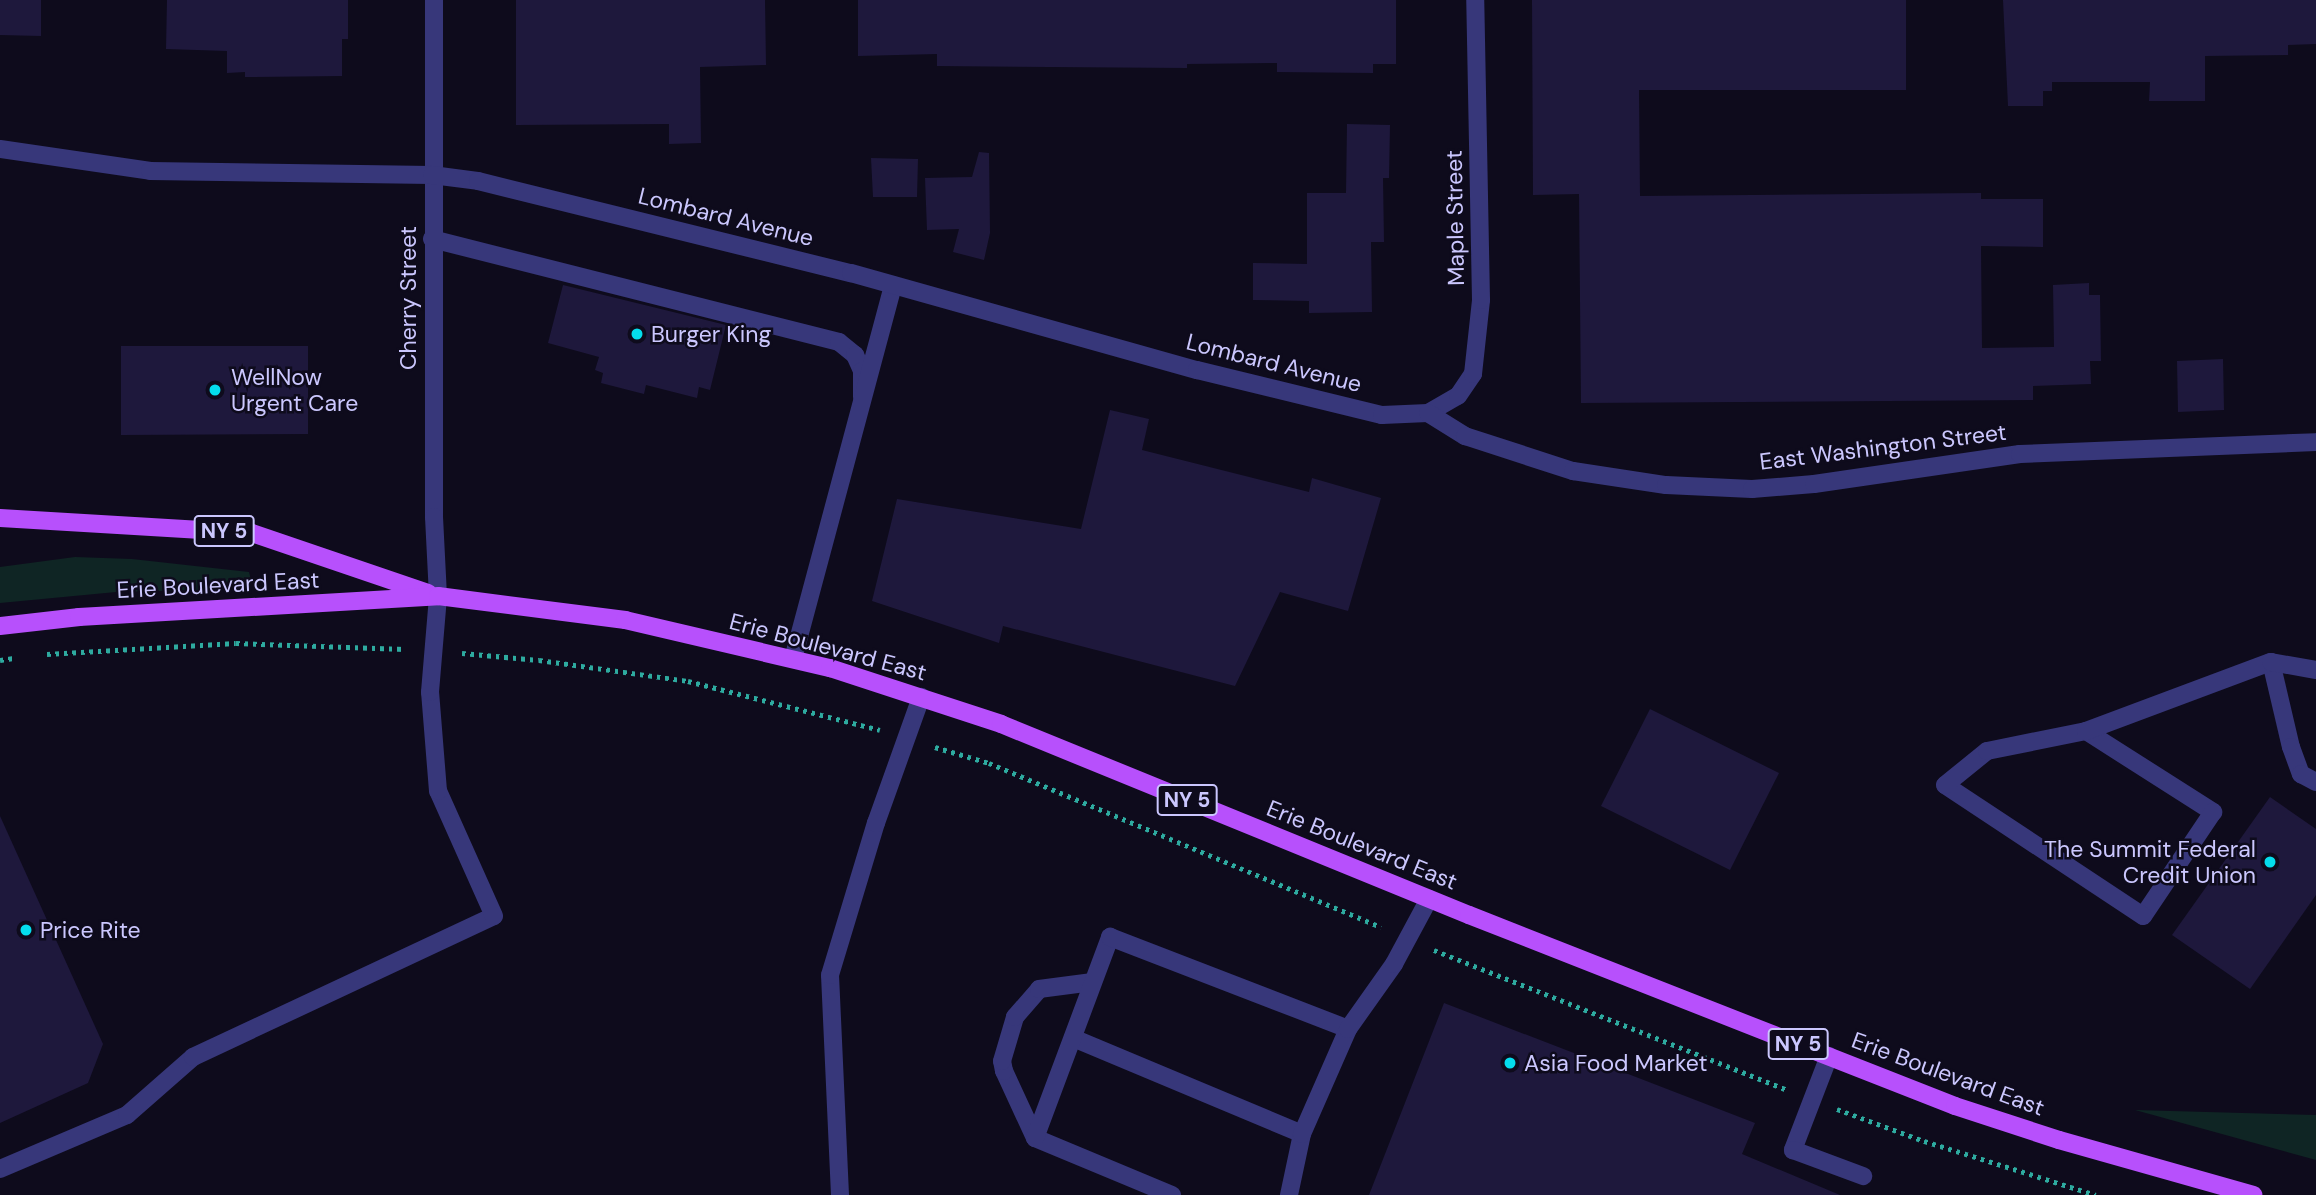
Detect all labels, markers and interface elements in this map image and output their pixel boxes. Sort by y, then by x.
street label: Maple Street [1440,150,1470,286]
street label: Lombard Avenue [636,182,816,252]
street label: Cherry Street [394,226,422,370]
place label: Burger King [651,320,771,348]
marker: Burger King [629,326,645,342]
street label: Lombard Avenue [1184,328,1364,398]
place label: WellNow Urgent Care [231,363,358,417]
marker: WellNow Urgent Care [205,380,225,400]
street label: East Washington Street [1758,418,2008,476]
road number: NY 5 [192,514,256,548]
street label: Erie Boulevard East [116,566,320,604]
street label: Erie Boulevard East [726,607,930,687]
road number: NY 5 [1156,782,1218,818]
street label: Erie Boulevard East [1263,794,1461,896]
place label: The Summit Federal Credit Union [2044,835,2256,889]
marker: The Summit Federal Credit Union [2262,854,2278,870]
place label: Price Rite [40,916,141,944]
marker: Price Rite [18,922,34,938]
road number: NY 5 [1766,1026,1829,1062]
street label: Erie Boulevard East [1848,1026,2048,1122]
place label: Asia Food Market [1524,1049,1707,1077]
marker: Asia Food Market [1502,1055,1518,1071]

